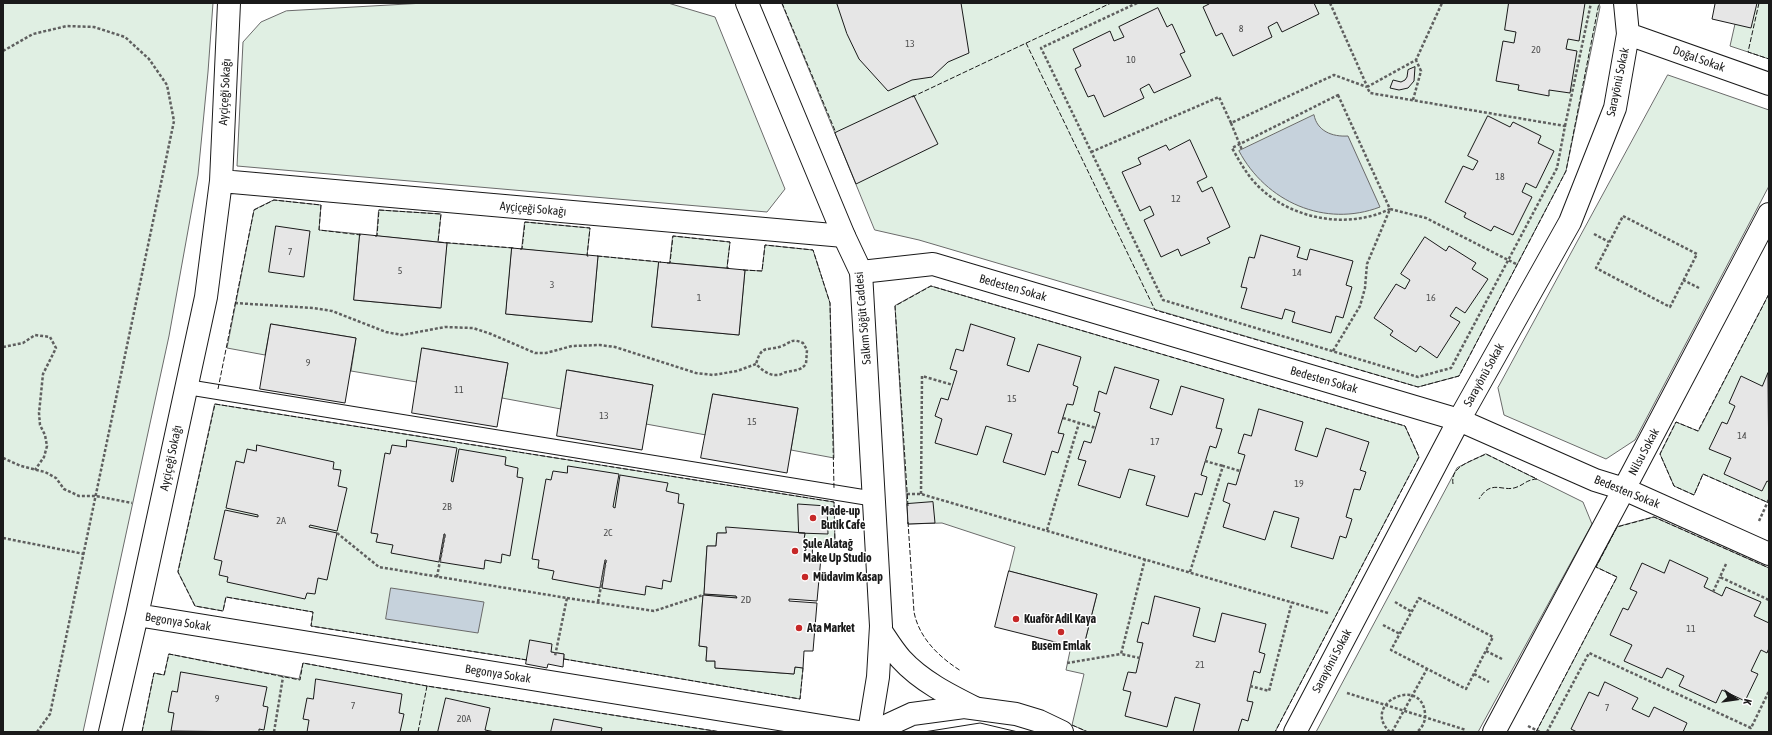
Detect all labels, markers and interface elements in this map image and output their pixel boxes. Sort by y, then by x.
house number: 8 [1239,23,1243,35]
house number: 13 [905,38,915,50]
street label: Doğal Sokak [1671,43,1727,75]
house number: 20 [1531,44,1541,56]
street label: Sarayönü Sokak [1604,46,1632,118]
house number: 10 [1126,54,1136,66]
street label: Ayçiçeği Sokağı [216,58,234,126]
house number: 18 [1495,171,1505,183]
house number: 12 [1171,193,1181,205]
street label: Ayçiçeği Sokağı [499,199,567,219]
house number: 7 [288,246,292,258]
house number: 5 [398,265,402,277]
house number: 14 [1292,267,1302,279]
street label: Salkım Söğüt Caddesi [852,271,874,365]
street label: Bedesten Sokak [978,271,1048,305]
house number: 3 [550,279,554,291]
house number: 1 [697,292,701,304]
house number: 16 [1426,292,1436,304]
street label: Sarayönü Sokak [1461,341,1507,409]
house number: 9 [306,357,310,369]
street label: Bedesten Sokak [1289,363,1359,397]
house number: 11 [454,384,464,396]
house number: 15 [1007,393,1017,405]
house number: 13 [599,410,609,422]
house number: 15 [747,416,757,428]
street label: Ayçiçeği Sokağı [157,424,185,492]
street label: Nilsu Sokak [1626,426,1662,478]
house number: 14 [1737,430,1747,442]
house number: 17 [1150,436,1160,448]
street label: Bedesten Sokak [1592,472,1662,512]
house number: 19 [1294,478,1304,490]
house number: 2B [442,501,452,513]
place label: Made-up Butik Cafe [821,504,865,532]
marker: Made-up Butik Cafe [808,513,818,523]
house number: 2A [276,515,286,527]
house number: 2C [603,527,613,539]
place label: Şule Alatağ Make Up Studio [803,537,872,565]
marker: Şule Alatağ Make Up Studio [790,546,800,556]
place label: Müdavim Kasap [813,570,883,584]
marker: Müdavim Kasap [800,572,810,582]
house number: 2D [741,594,751,606]
street label: Begonya Sokak [144,610,212,634]
place label: Kuaför Adil Kaya [1024,612,1096,626]
marker: Kuaför Adil Kaya [1011,614,1021,624]
place label: Ata Market [807,621,855,635]
marker: Ata Market [794,623,804,633]
house number: 11 [1686,623,1696,635]
marker: Busem Emlak [1056,627,1066,637]
street label: Sarayönü Sokak [1309,627,1355,695]
place label: Busem Emlak [1031,639,1091,653]
house number: 21 [1195,659,1205,671]
street label: Begonya Sokak [464,662,532,686]
north arrow [1716,679,1756,719]
house number: 9 [215,693,219,705]
text: K [1741,698,1754,706]
house number: 7 [351,700,355,712]
house number: 7 [1605,702,1609,714]
house number: 20A [457,713,471,725]

